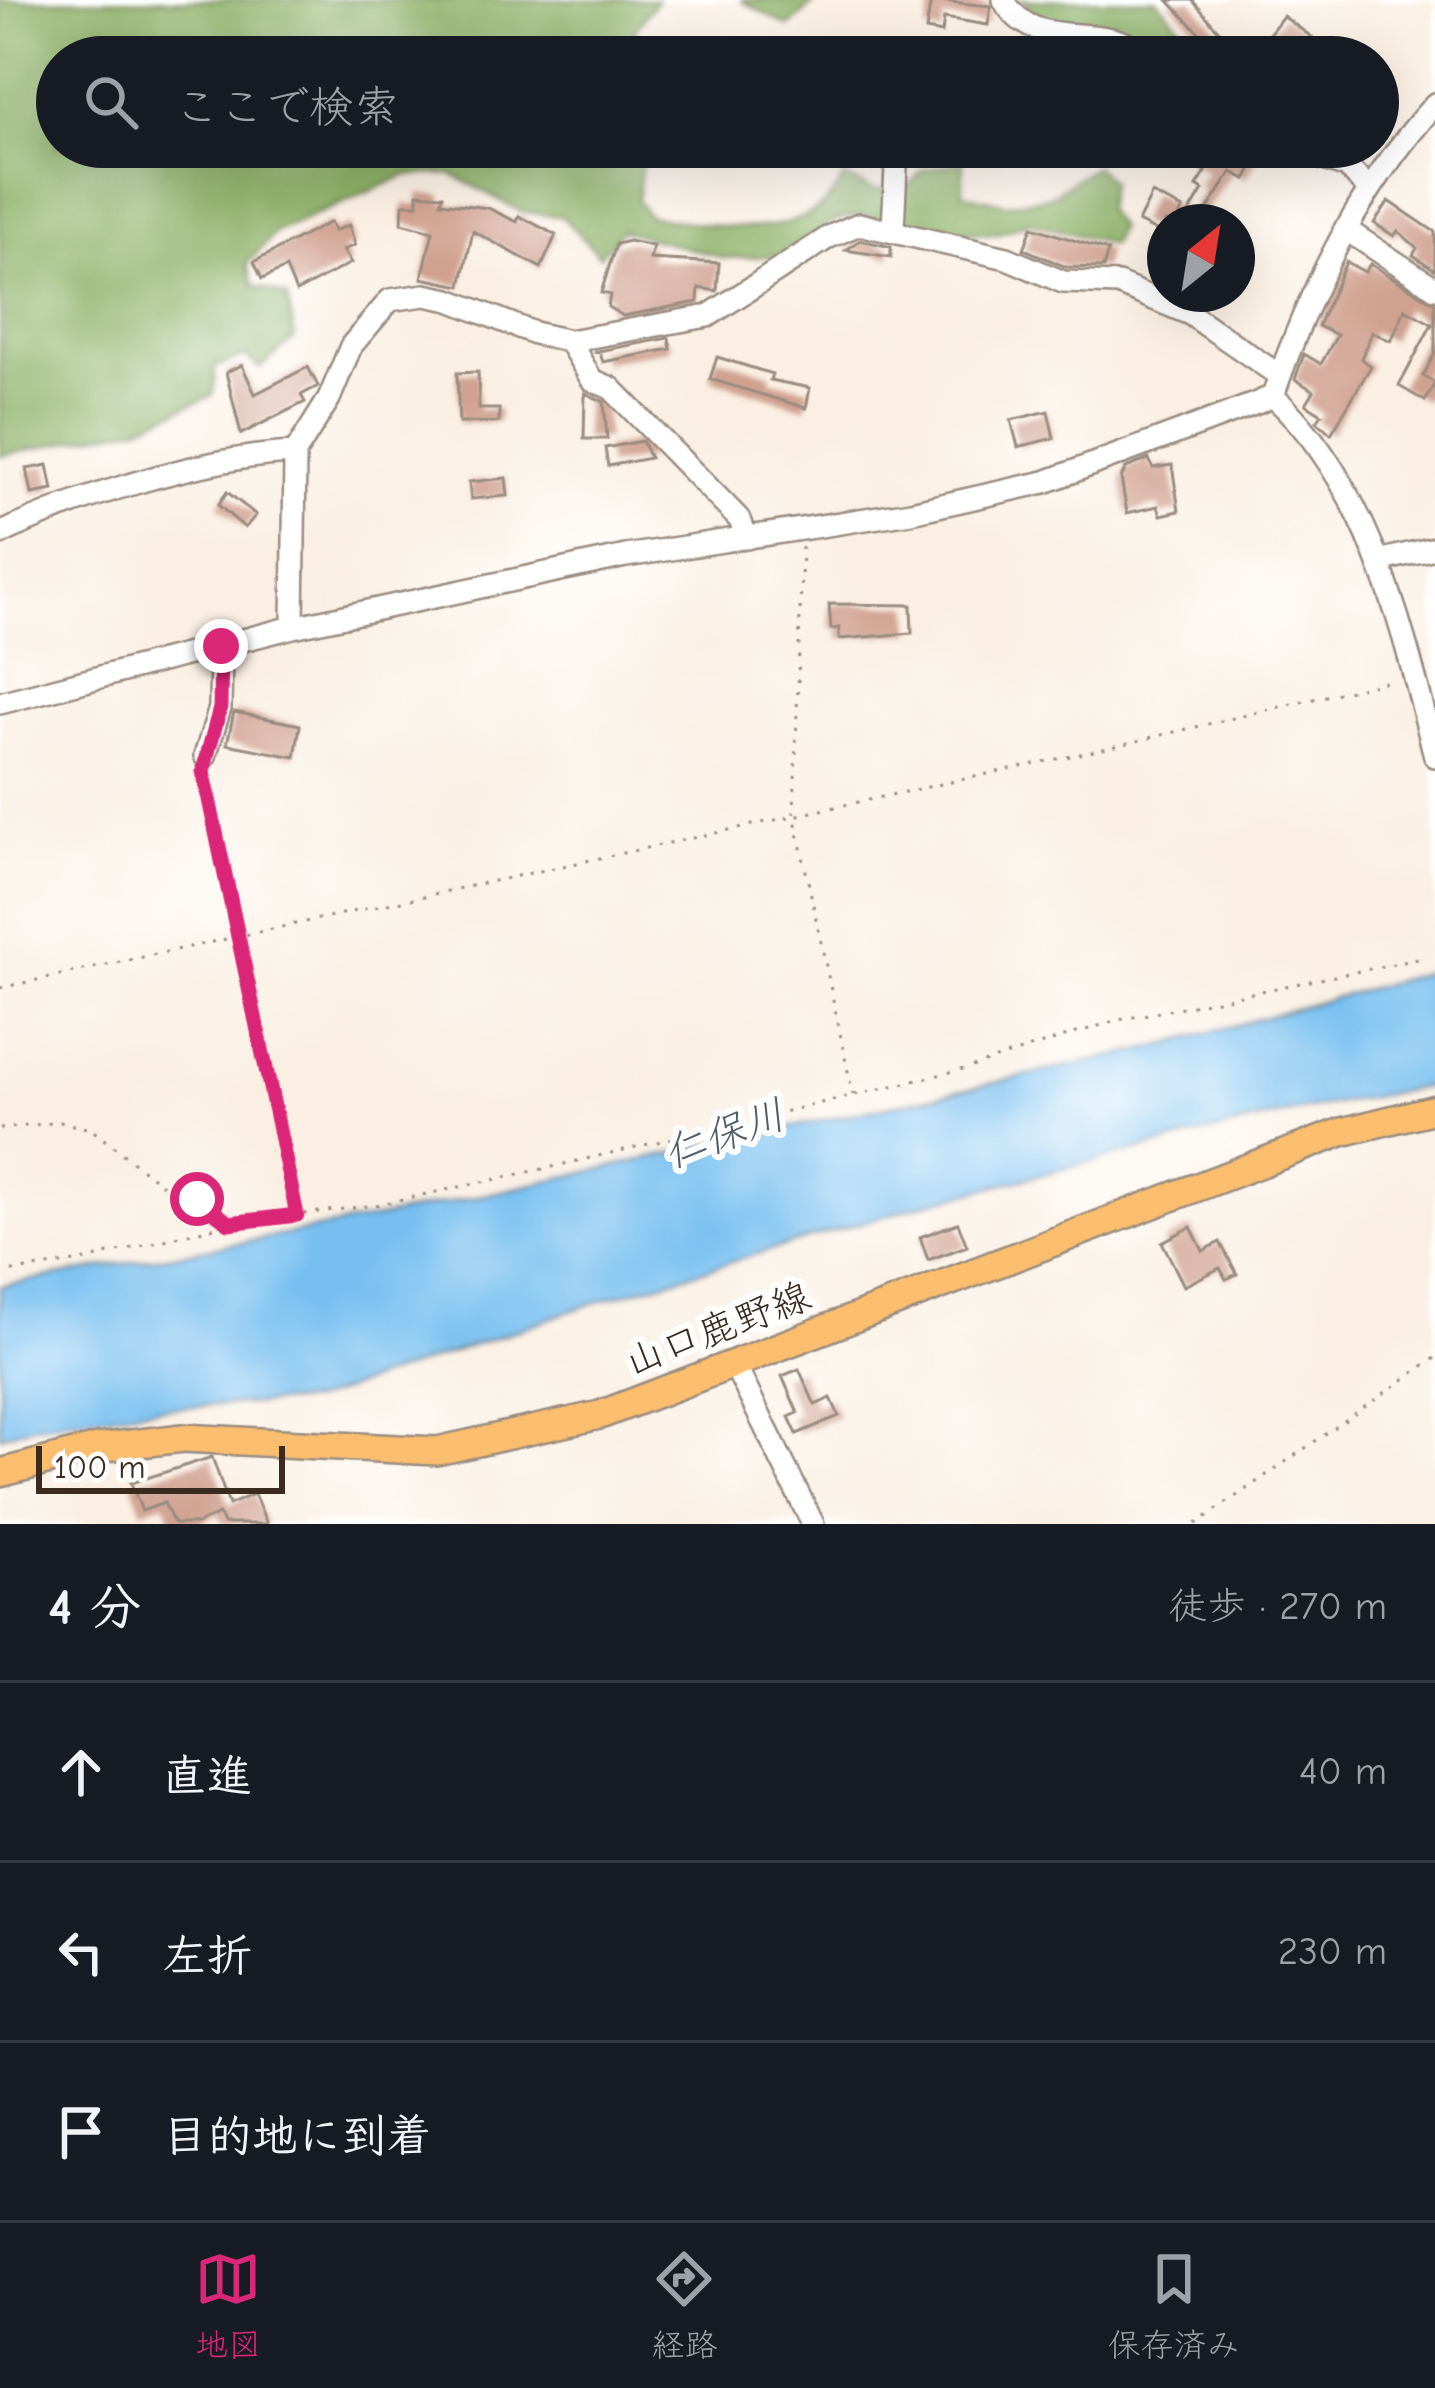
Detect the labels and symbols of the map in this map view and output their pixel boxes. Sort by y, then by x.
north arrow [1147,204,1255,312]
route end [194,619,248,673]
water label: 仁保川 [657,1090,792,1179]
route start [170,1172,224,1226]
street label: 山口鹿野線 [618,1273,817,1385]
scale bar [36,1440,285,1493]

